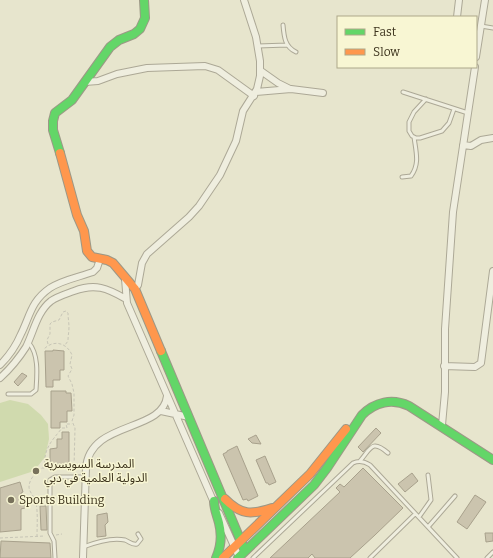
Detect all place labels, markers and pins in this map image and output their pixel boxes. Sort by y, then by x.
place label: المدرسة السويسرية الدولية العلمية في دبي [44,457,148,488]
marker: المدرسة السويسرية الدولية العلمية في دبي [31,466,41,476]
place label: Sports Building [19,493,105,507]
marker: Sports Building [6,495,16,505]

